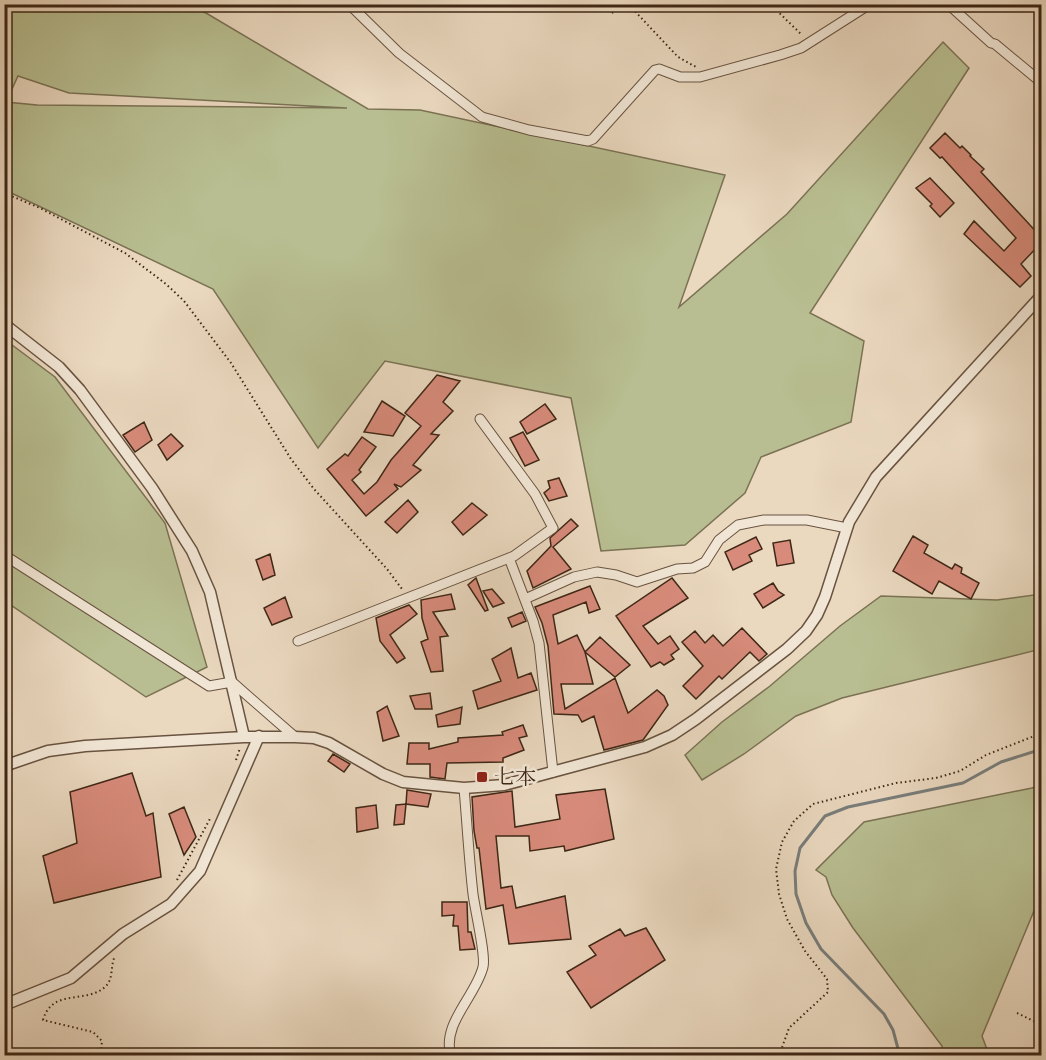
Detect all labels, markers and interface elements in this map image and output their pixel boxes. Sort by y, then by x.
place label: 七本 [494,764,536,793]
marker: 七本 [475,770,489,784]

